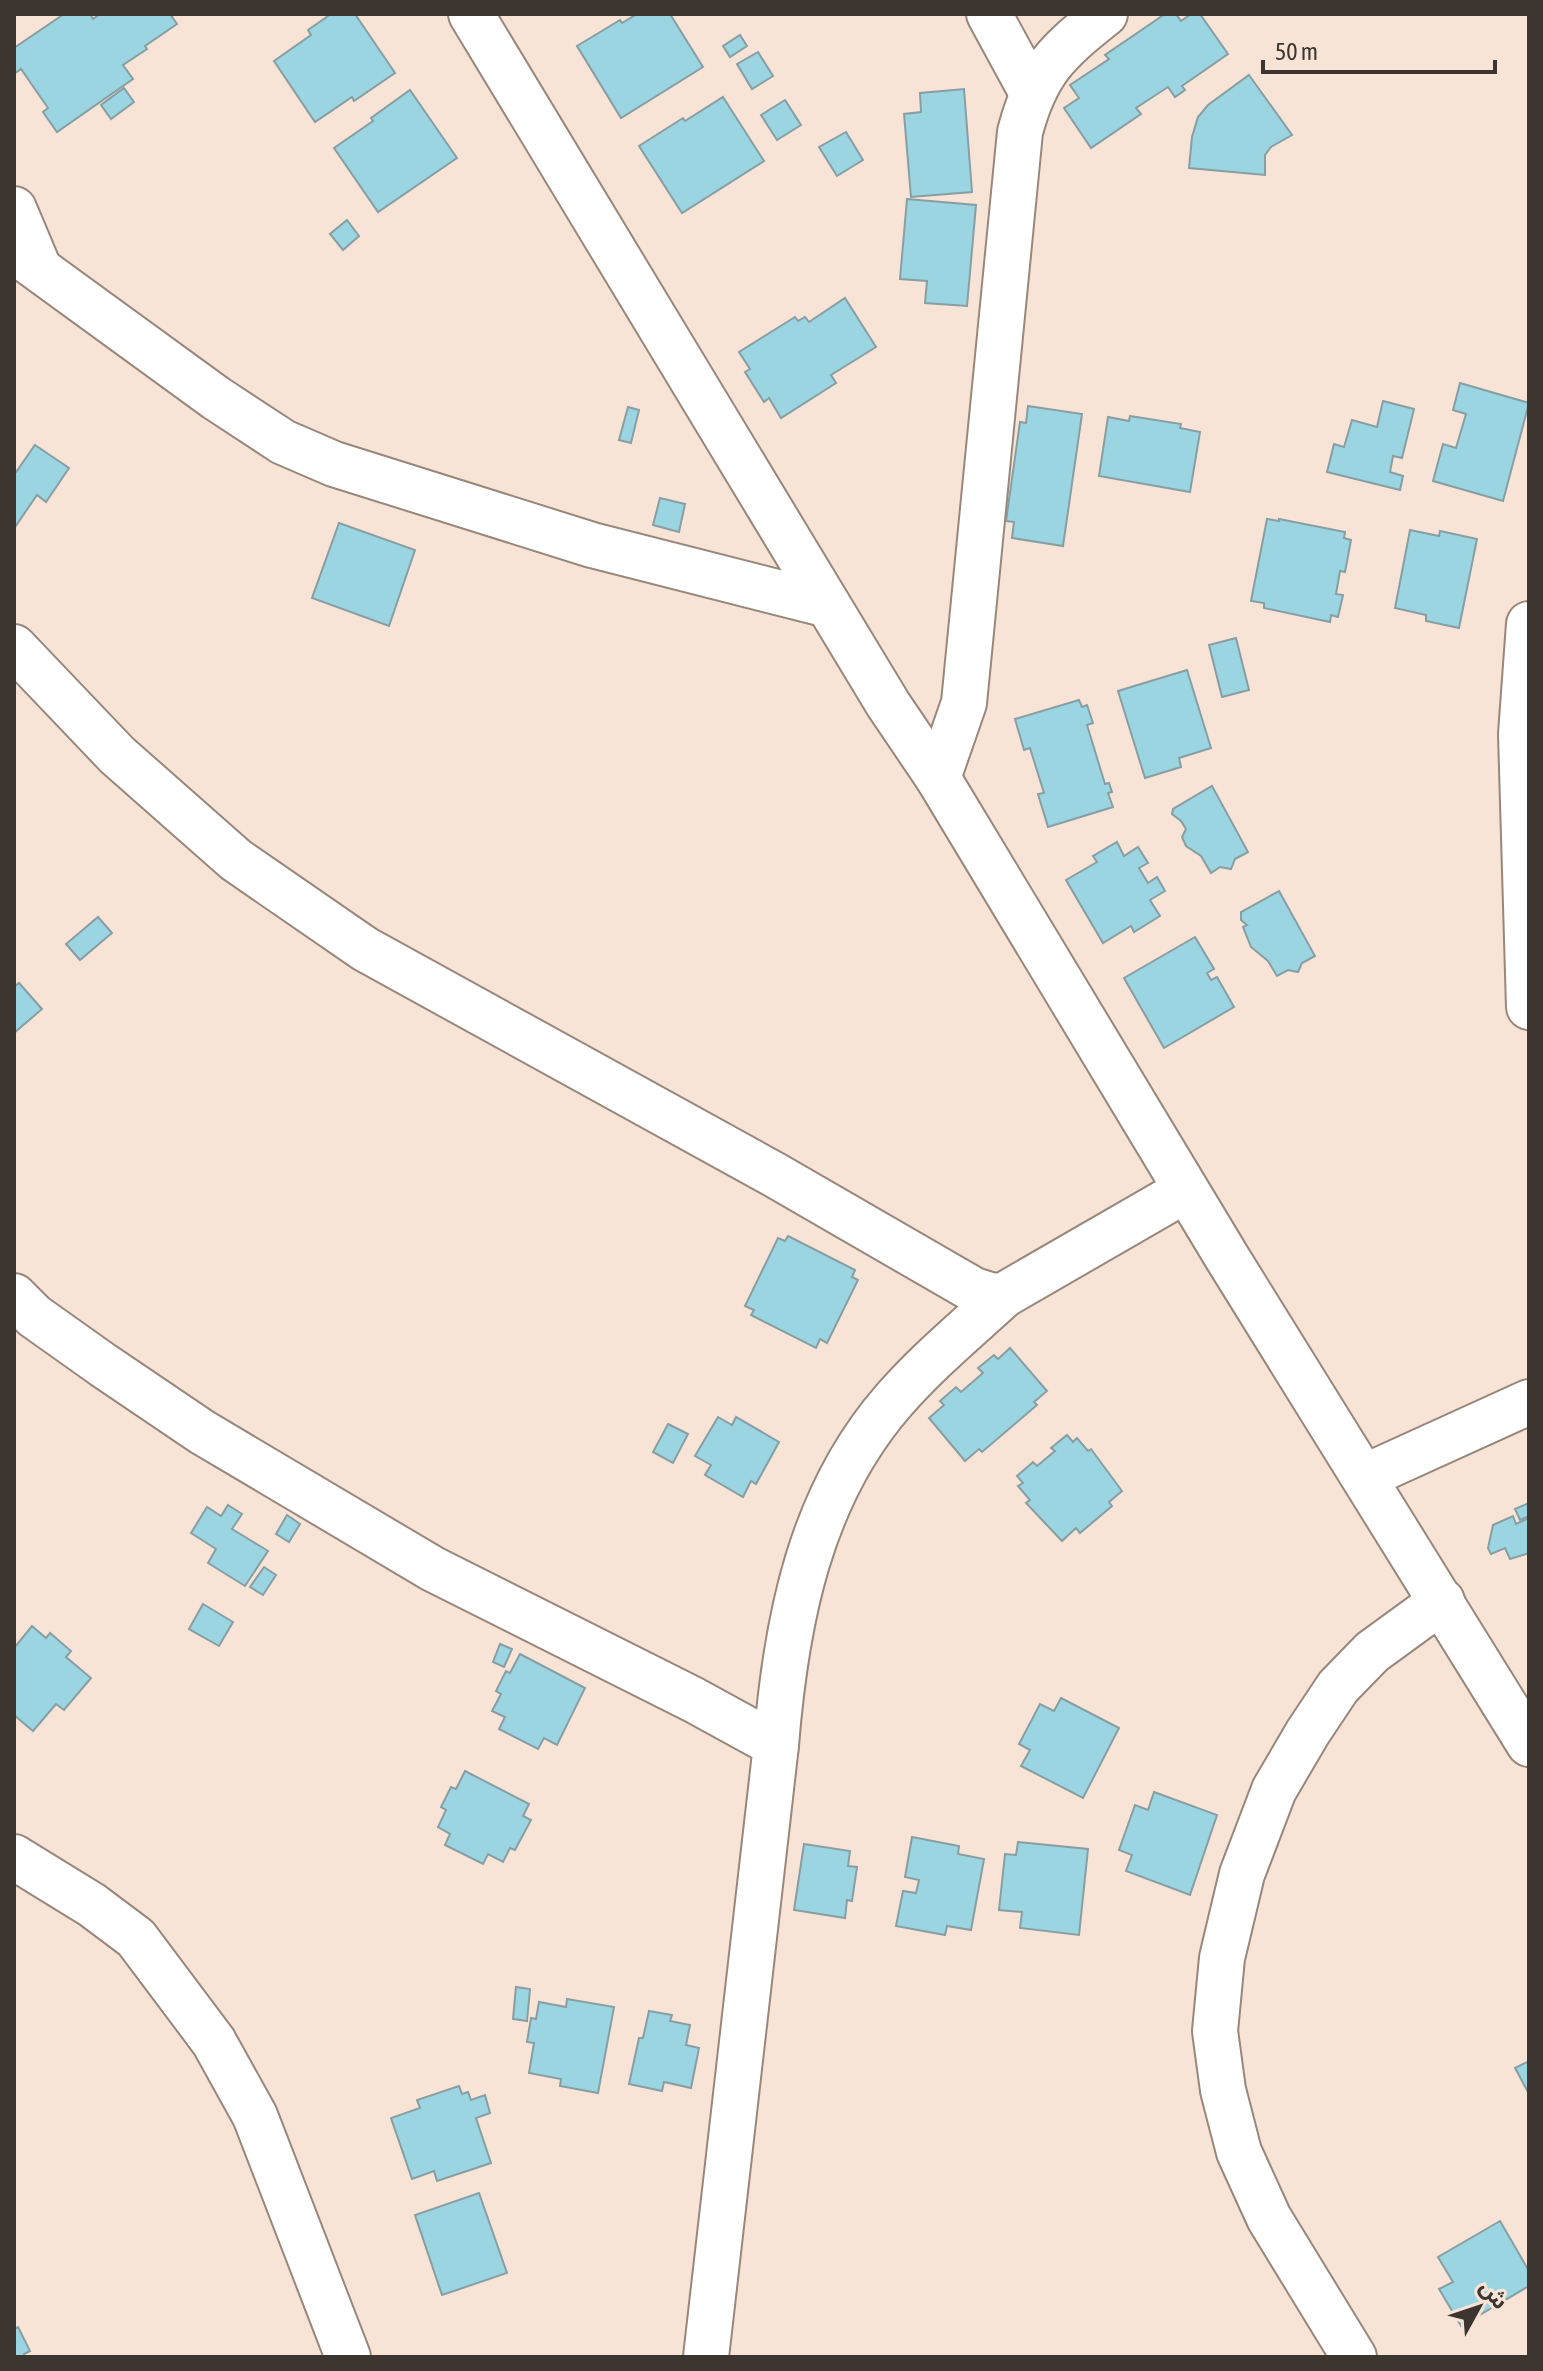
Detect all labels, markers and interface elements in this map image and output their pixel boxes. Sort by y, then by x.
scale bar [1263,24,1495,74]
text: 50 m [1275,38,1318,65]
north arrow [1439,2267,1519,2347]
text: ش [1475,2274,1514,2314]

